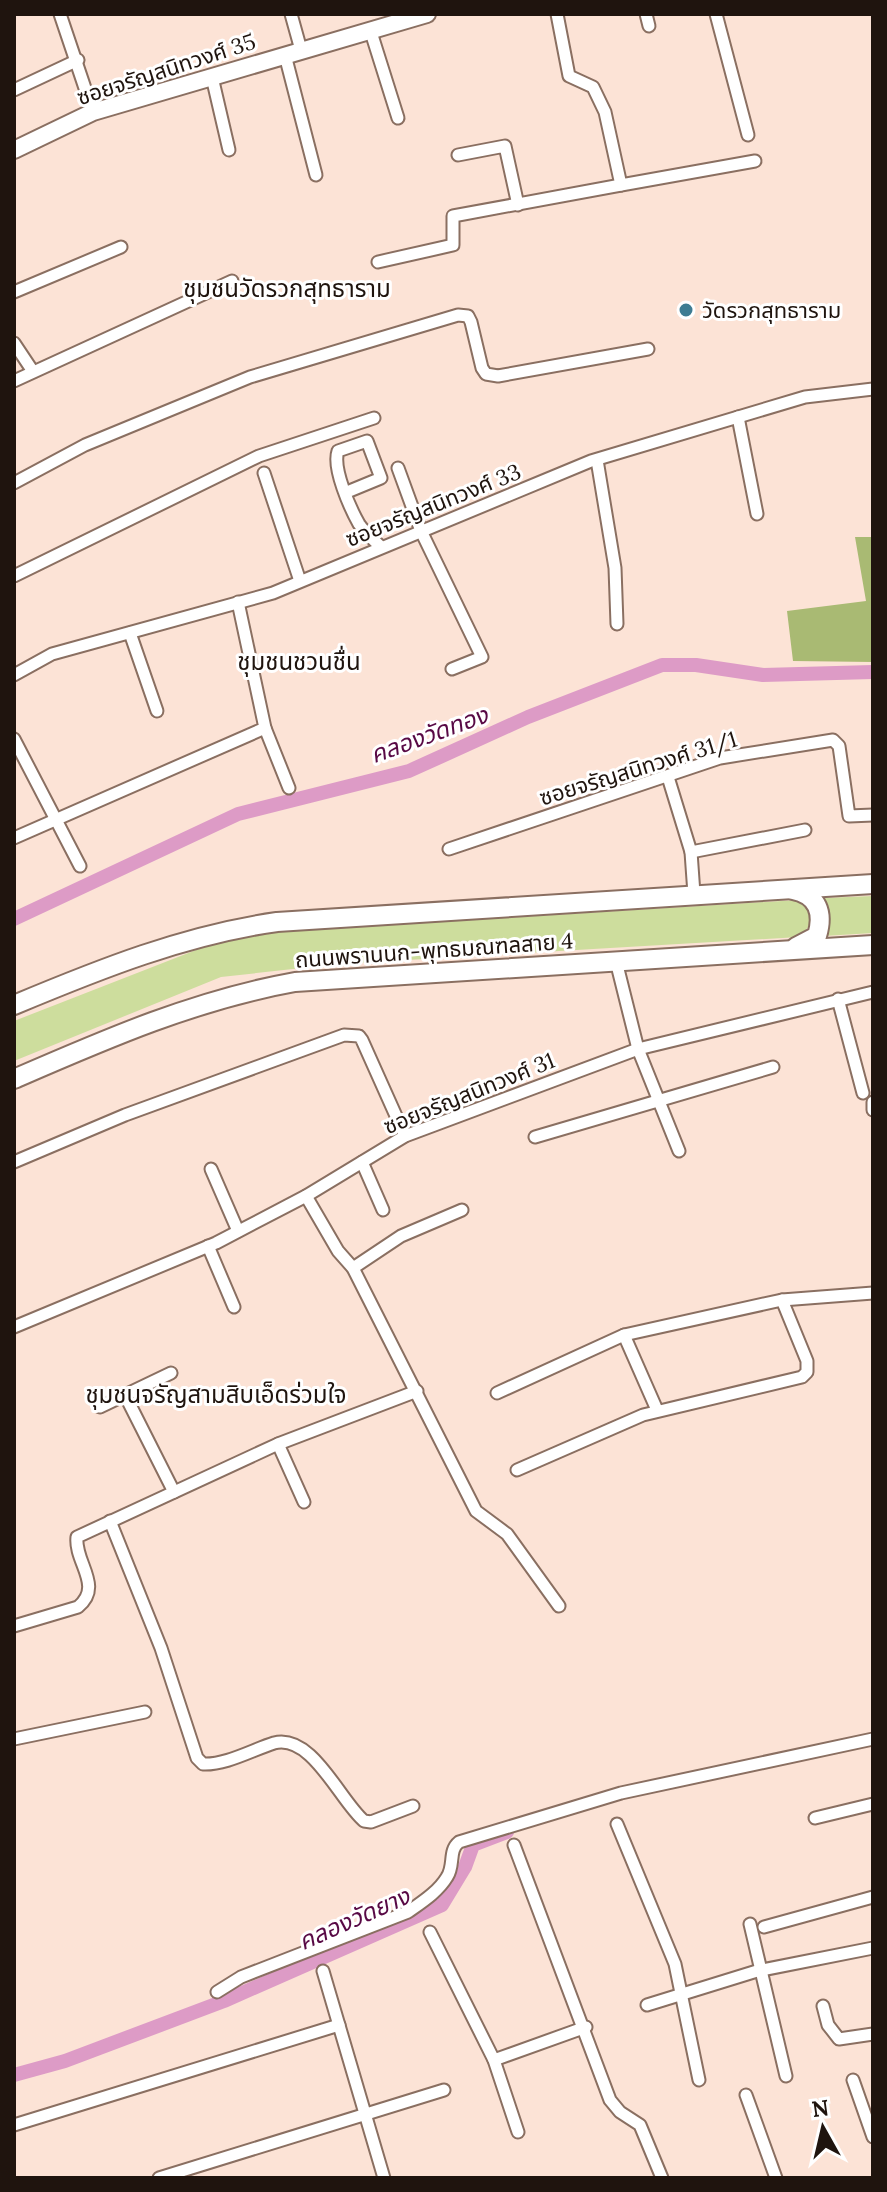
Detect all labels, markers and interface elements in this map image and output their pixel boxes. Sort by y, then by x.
street label: ซอยจรัญสนิทวงศ์ 35 [73,27,259,111]
district label: ชุมชนวัดรวกสุทธาราม [183,273,391,304]
place label: วัดรวกสุทธาราม [702,296,841,324]
marker: วัดรวกสุทธาราม [677,301,695,319]
street label: ซอยจรัญสนิทวงศ์ 33 [341,457,525,553]
district label: ชุมชนชวนชื่น [237,645,361,677]
water label: คลองวัดทอง [366,699,493,770]
street label: ซอยจรัญสนิทวงศ์ 31/1 [536,725,740,811]
street label: ถนนพรานนก-พุทธมณฑลสาย 4 [294,926,574,974]
street label: ซอยจรัญสนิทวงศ์ 31 [379,1046,559,1140]
district label: ชุมชนจรัญสามสิบเอ็ดร่วมใจ [85,1379,347,1410]
water label: คลองวัดยาง [293,1880,415,1957]
north arrow [783,2088,863,2168]
text: N [810,2093,831,2123]

